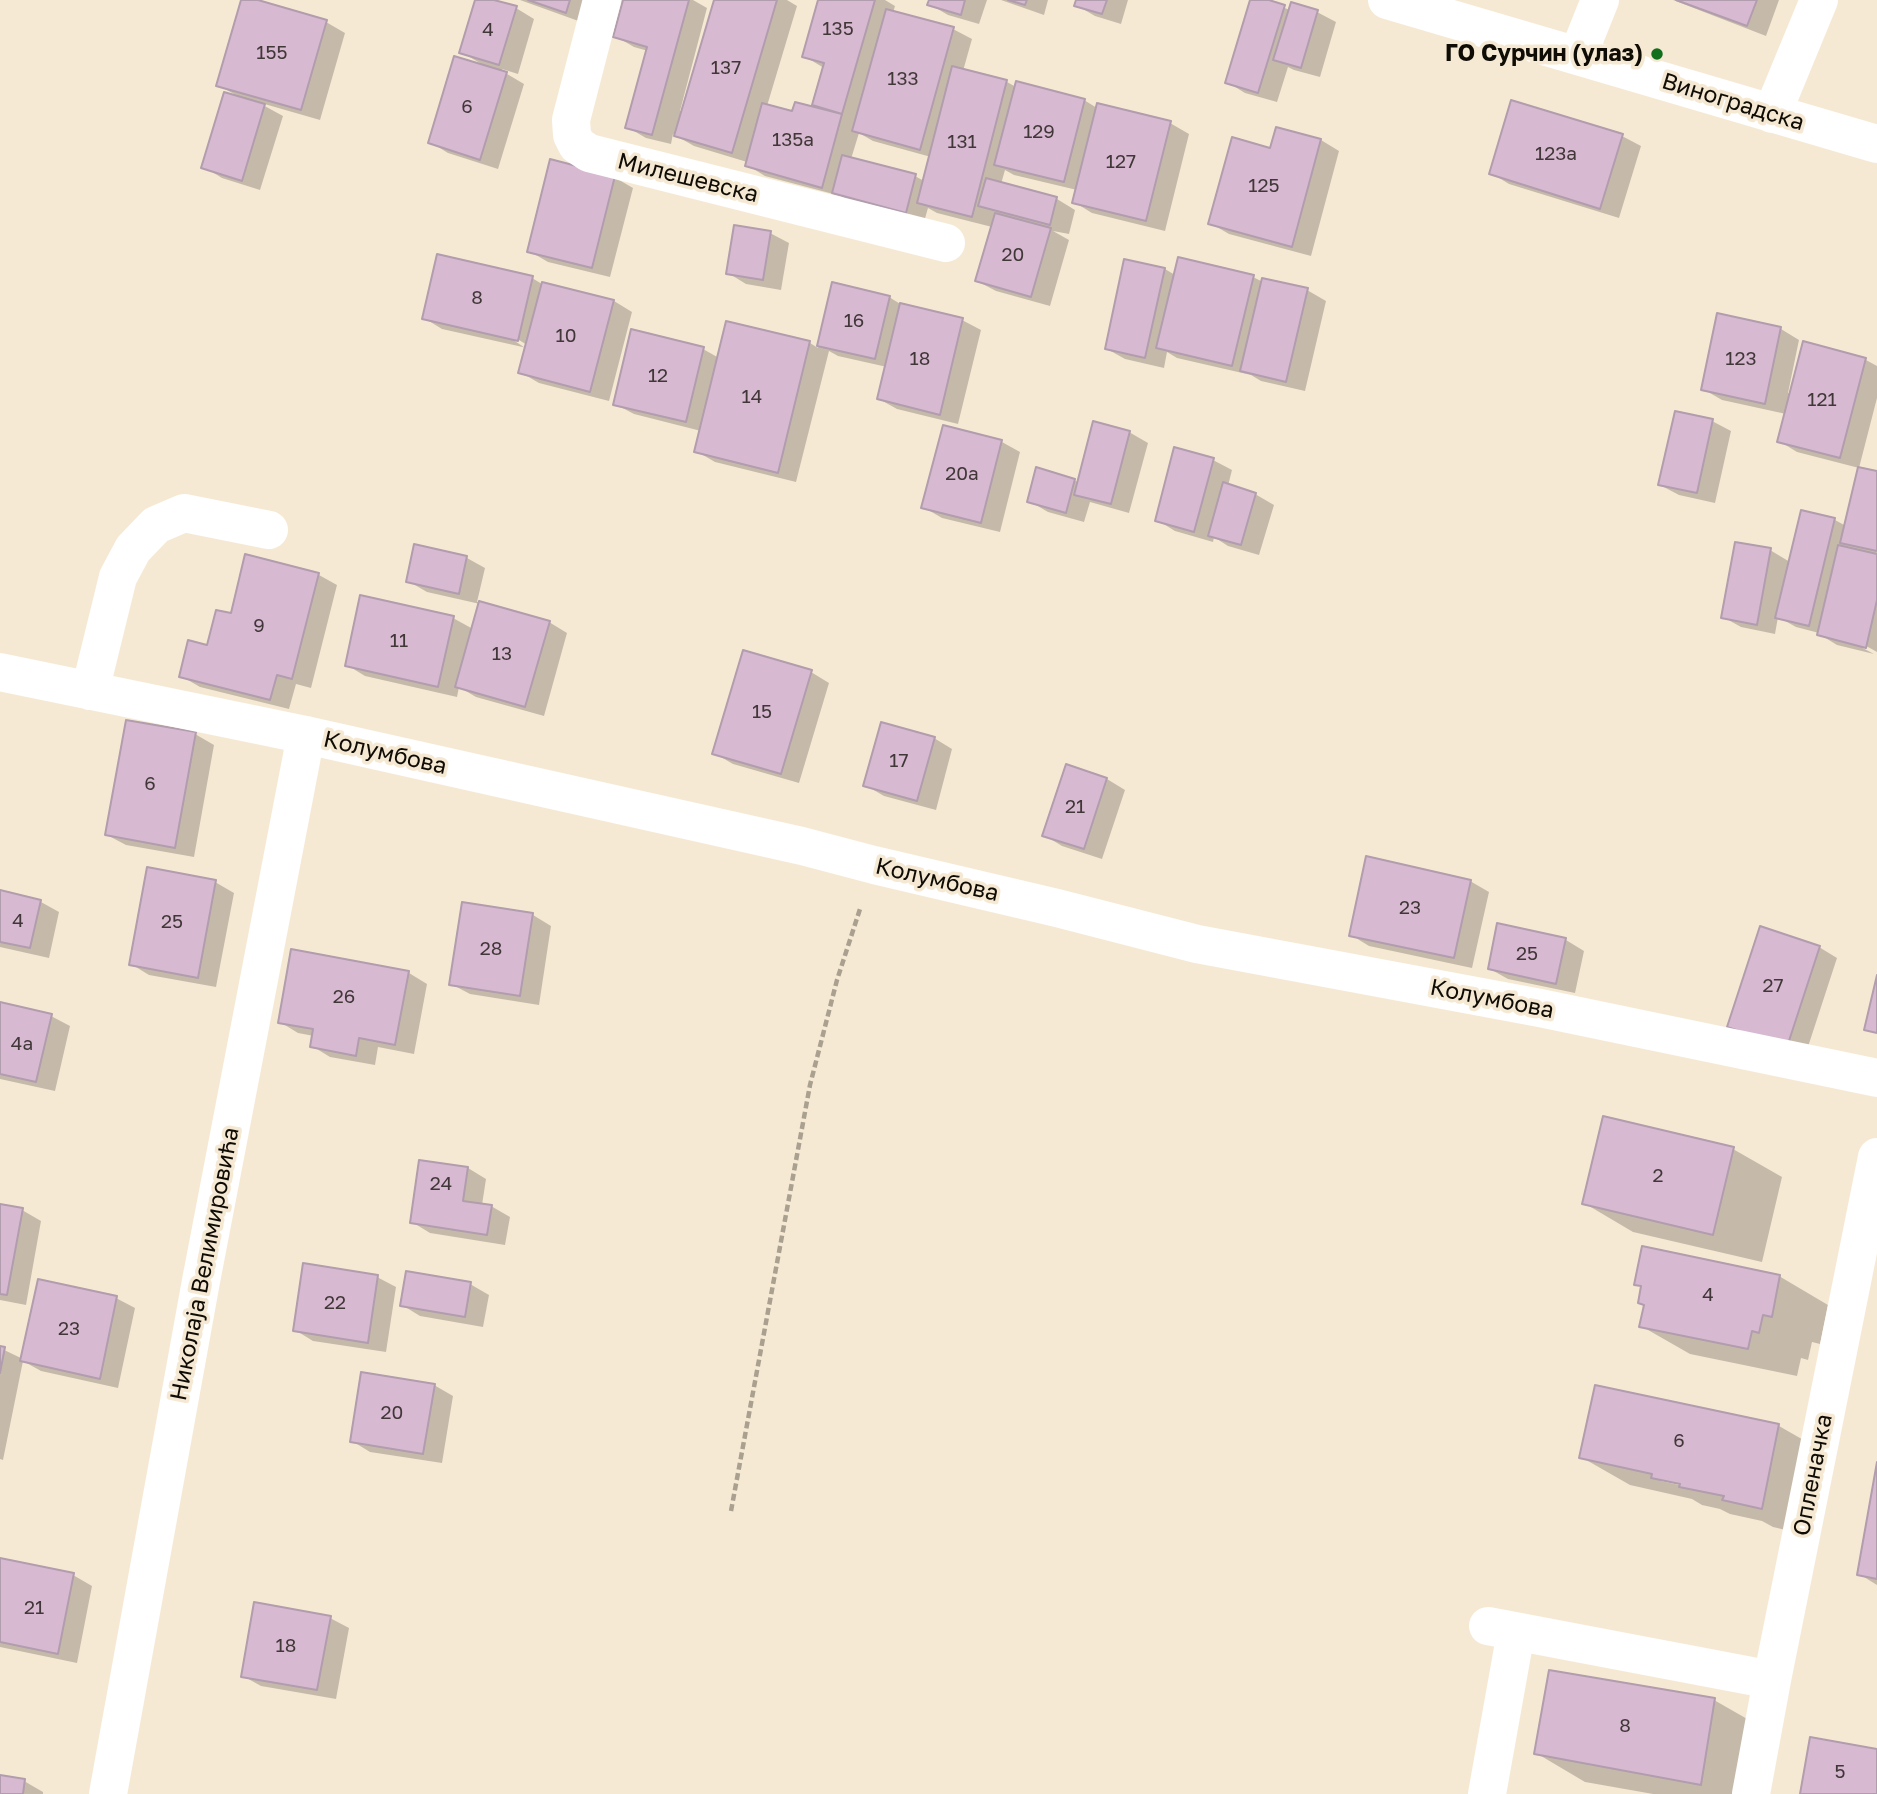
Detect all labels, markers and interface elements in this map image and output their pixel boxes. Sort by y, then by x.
house number: 135 [822,18,854,40]
house number: 4 [482,19,494,41]
place label: ГО Сурчин (улаз) [1445,40,1643,68]
house number: 155 [256,42,288,64]
marker: ГО Сурчин (улаз) [1649,46,1665,62]
house number: 137 [711,57,741,79]
street label: Виноградска [1658,67,1808,137]
house number: 133 [887,68,919,90]
house number: 6 [461,96,473,118]
house number: 129 [1023,121,1055,143]
house number: 135a [772,129,814,151]
house number: 131 [947,131,977,153]
house number: 123a [1535,143,1577,165]
street label: Милешевска [615,147,761,209]
house number: 127 [1106,151,1136,173]
house number: 125 [1248,175,1280,197]
house number: 20 [1002,244,1024,266]
house number: 8 [471,287,483,309]
house number: 16 [844,310,864,332]
house number: 10 [556,325,576,347]
house number: 18 [910,348,930,370]
house number: 123 [1725,348,1757,370]
house number: 12 [648,365,668,387]
house number: 14 [742,386,762,408]
house number: 121 [1807,389,1837,411]
house number: 20a [945,463,979,485]
house number: 9 [253,615,265,637]
house number: 11 [390,630,408,652]
house number: 13 [492,643,512,665]
house number: 15 [752,701,772,723]
street label: Колумбова [321,725,449,781]
house number: 17 [889,750,909,772]
house number: 6 [144,773,156,795]
house number: 21 [1065,796,1085,818]
street label: Колумбова [873,852,1001,908]
house number: 23 [1399,897,1421,919]
house number: 4 [12,910,24,932]
house number: 25 [161,911,183,933]
house number: 28 [480,938,502,960]
house number: 25 [1516,943,1538,965]
street label: Колумбова [1428,973,1556,1025]
house number: 27 [1762,975,1784,997]
house number: 26 [333,986,355,1008]
house number: 4a [11,1033,33,1055]
street label: Николаја Велимировића [165,1125,245,1403]
house number: 2 [1652,1165,1664,1187]
house number: 24 [430,1173,452,1195]
house number: 4 [1702,1284,1714,1306]
house number: 22 [324,1292,346,1314]
house number: 23 [58,1318,80,1340]
house number: 20 [381,1402,403,1424]
street label: Опленачка [1788,1412,1838,1538]
house number: 6 [1673,1430,1685,1452]
house number: 21 [24,1597,44,1619]
house number: 18 [276,1635,296,1657]
house number: 8 [1619,1715,1631,1737]
house number: 5 [1834,1761,1846,1783]

